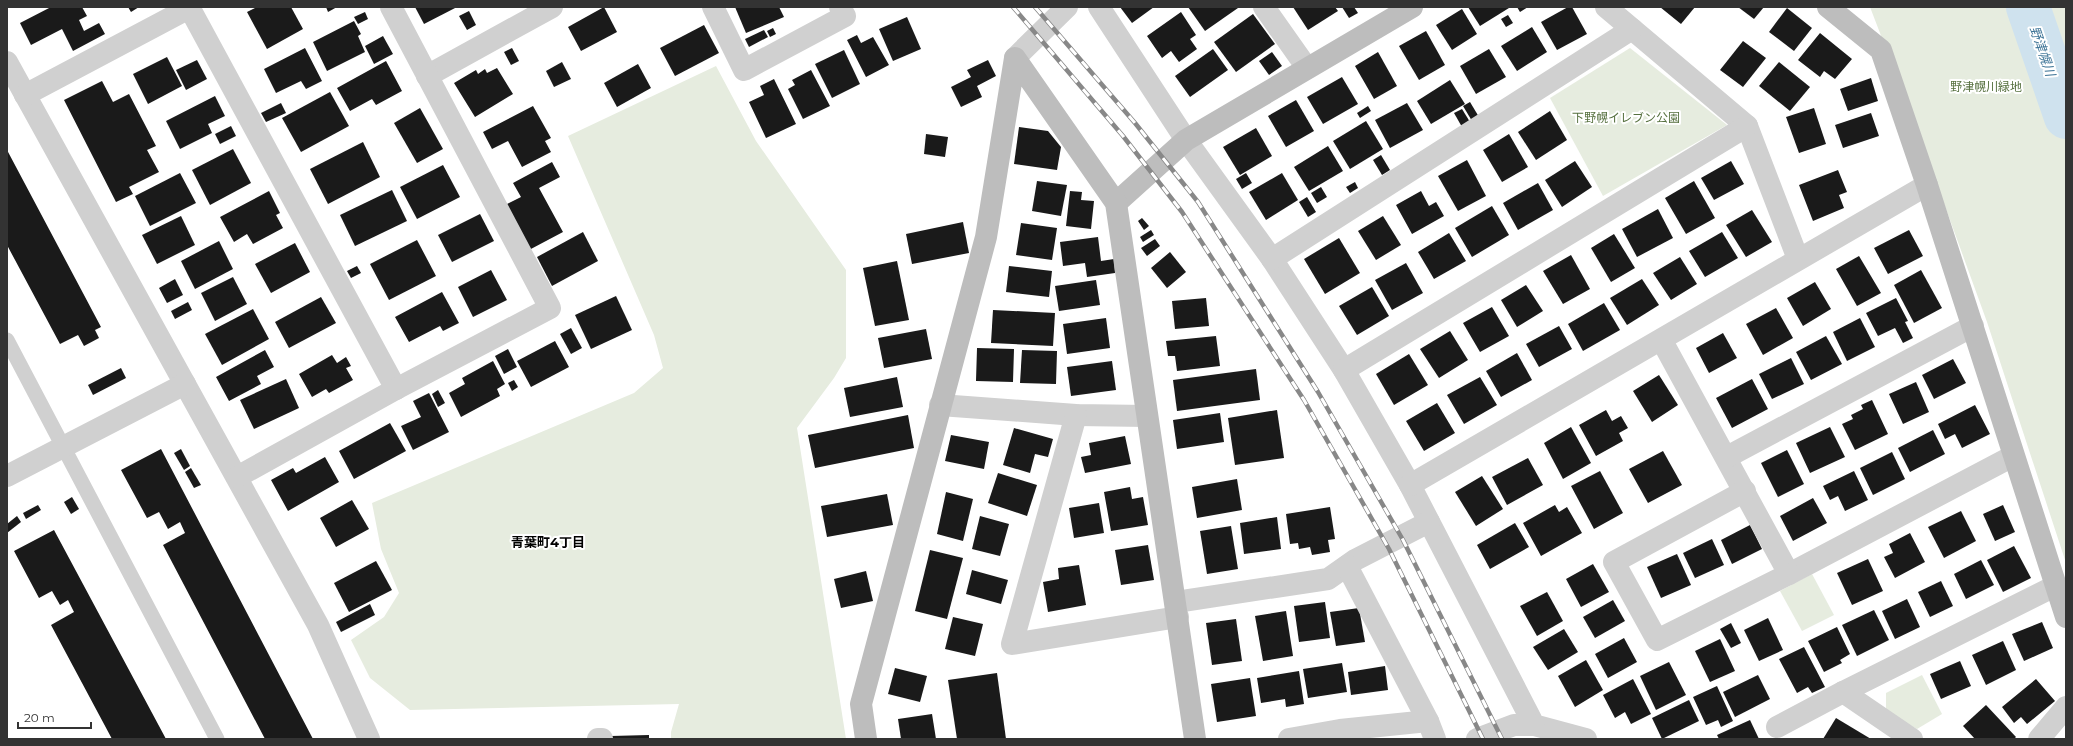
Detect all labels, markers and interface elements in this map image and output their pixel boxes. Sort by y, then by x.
water label: 野津幌川 [2027,24,2060,80]
park label: 野津幌川緑地 [1950,79,2022,94]
park label: 下野幌イレブン公園 [1572,110,1680,125]
district label: 青葉町4丁目 [511,534,585,550]
scale bar [18,704,91,730]
text: 20 m [24,710,55,725]

